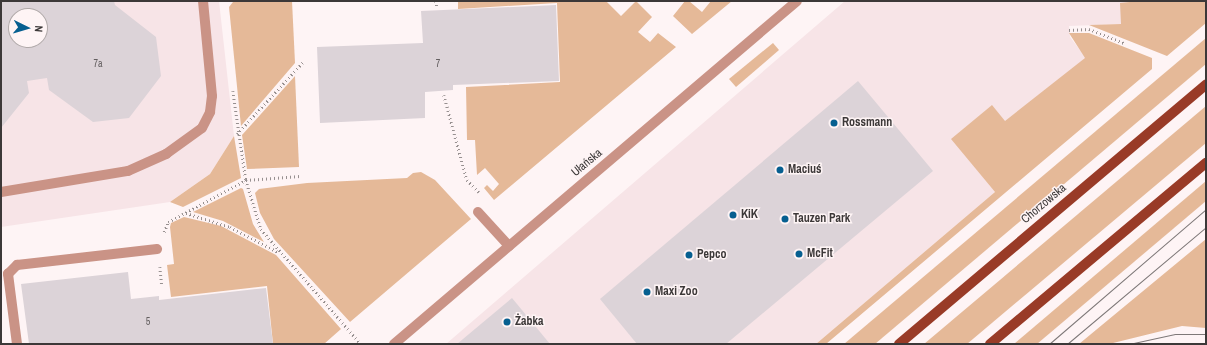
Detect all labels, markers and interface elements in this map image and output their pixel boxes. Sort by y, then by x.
north arrow [8,8,48,48]
text: N [32,25,46,33]
house number: 7a [93,58,103,70]
house number: 7 [436,58,440,70]
place label: Rossmann [842,116,892,130]
marker: Rossmann [829,118,839,128]
street label: Ułańska [569,146,605,180]
place label: Maciuś [788,163,821,177]
marker: Maciuś [775,165,785,175]
street label: Chorzowska [1019,181,1069,227]
place label: KiK [741,208,758,222]
marker: KiK [728,210,738,220]
place label: Tauzen Park [793,212,850,226]
marker: Tauzen Park [780,214,790,224]
place label: McFit [807,247,833,261]
place label: Pepco [697,248,727,262]
marker: McFit [794,249,804,259]
marker: Pepco [684,250,694,260]
place label: Maxi Zoo [655,285,698,299]
marker: Maxi Zoo [642,287,652,297]
place label: Żabka [515,315,543,329]
house number: 5 [146,316,150,328]
marker: Żabka [502,317,512,327]

